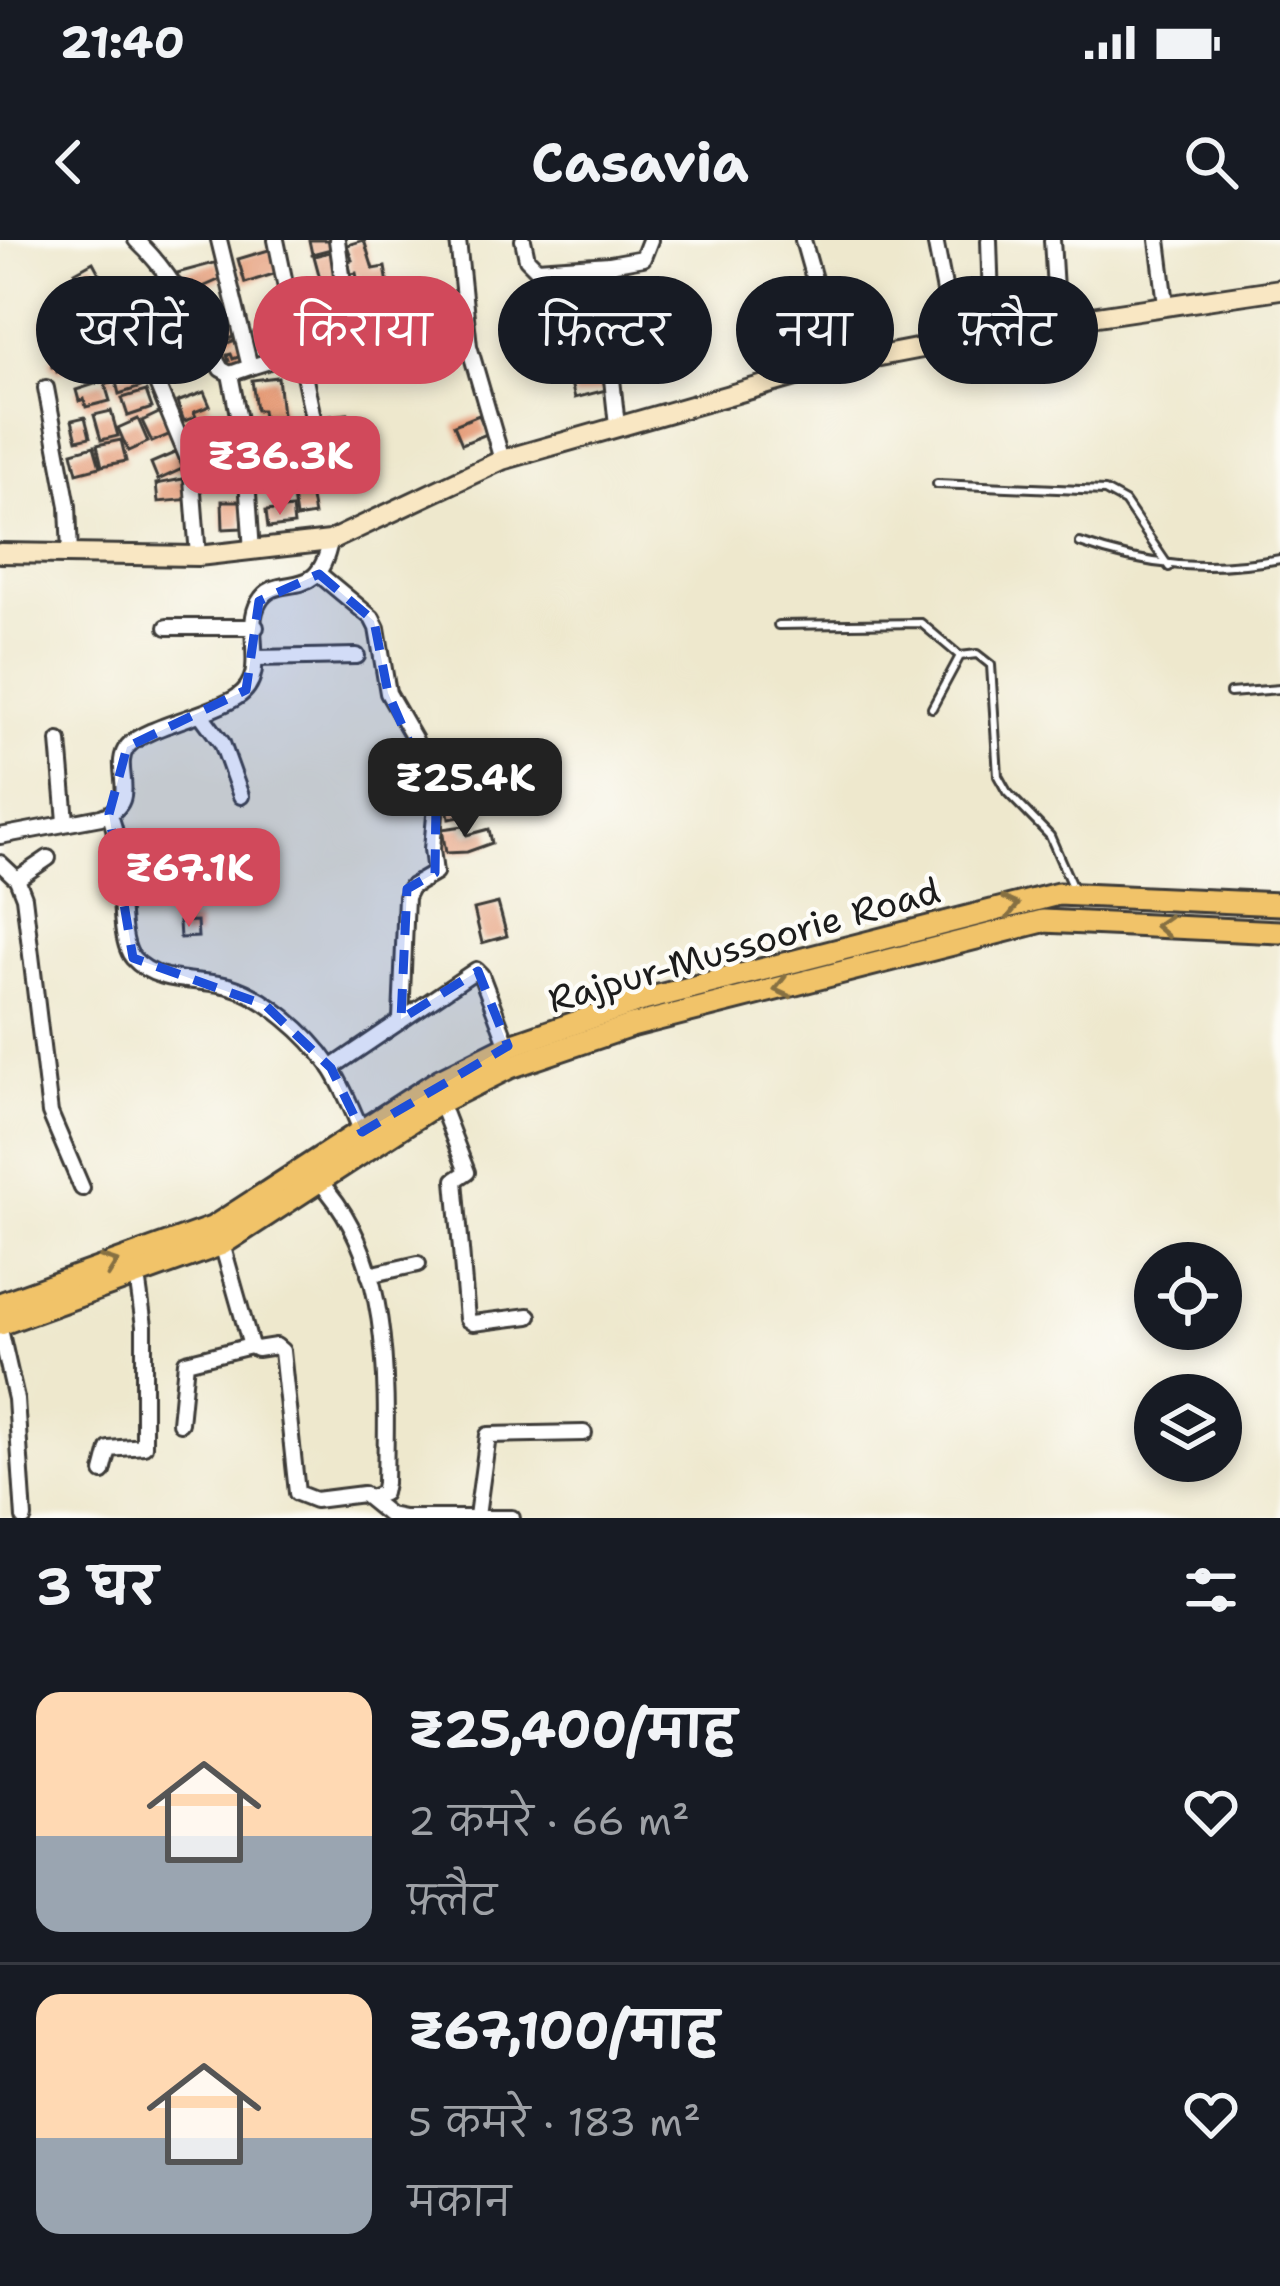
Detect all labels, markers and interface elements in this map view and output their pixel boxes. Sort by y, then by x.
text: 21:40 [60,12,185,72]
text: Casavia [531,126,749,198]
icon: back [36,129,102,195]
icon: search [1178,129,1244,195]
chip: खरीदें [36,276,229,384]
chip: किराया [253,276,474,384]
chip: फ़िल्टर [498,276,712,384]
chip: नया [736,276,894,384]
chip: फ़्लैट [918,276,1098,384]
pin: ₹36.3K [182,416,378,518]
text: ₹36.3K [207,429,353,481]
pin: ₹25.4K [367,738,563,840]
text: ₹25.4K [395,751,535,803]
pin: ₹67.1K [91,828,287,930]
text: ₹67.1K [125,841,253,893]
street label: Rajpur-Mussoorie Road [542,866,946,1024]
one-way arrow [1000,895,1020,920]
one-way arrow [1153,913,1172,939]
one-way arrow [772,973,792,998]
map controls [1134,1242,1242,1482]
button: locate [1134,1242,1242,1350]
one-way arrow [98,1254,119,1278]
button: layers [1134,1374,1242,1482]
text: 3 घर [36,1552,157,1620]
icon: filters [1178,1557,1244,1623]
text: ₹25,400/माह [408,1695,736,1763]
icon: home [132,1740,276,1884]
icon: heart [1178,1779,1244,1845]
text: 2 कमरे · 66 m² [408,1795,690,1847]
text: फ़्लैट [408,1874,497,1926]
text: ₹67,100/माह [408,1996,719,2064]
icon: home [132,2042,276,2186]
icon: heart [1178,2081,1244,2147]
text: 5 कमरे · 183 m² [408,2096,701,2148]
text: मकान [408,2175,511,2227]

